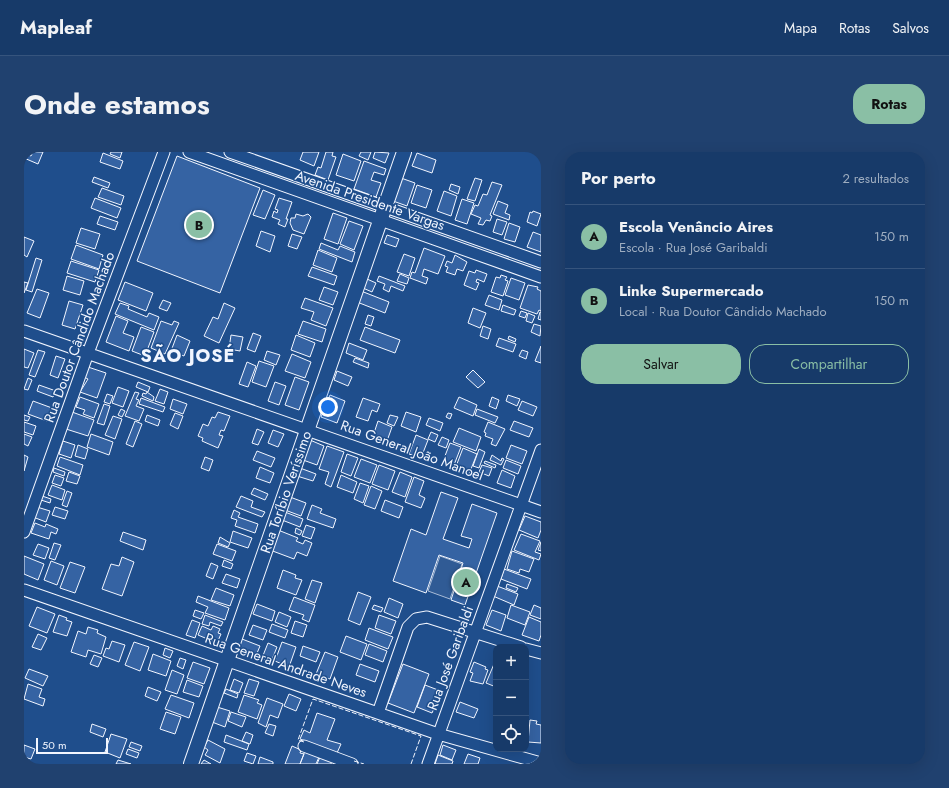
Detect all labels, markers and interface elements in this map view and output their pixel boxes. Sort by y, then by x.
text: Mapleaf [20,14,92,41]
text: Mapa [784,18,817,38]
text: Rotas [839,18,870,38]
text: Salvos [892,18,929,38]
text: Onde estamos [24,84,210,125]
button: Rotas [853,84,925,124]
street label: Avenida Presidente Vargas [293,165,448,235]
text: Por perto [581,166,656,190]
text: 2 resultados [843,169,909,188]
pin: B [186,210,212,240]
text: Escola Venâncio Aires [619,216,773,238]
text: A [589,227,599,246]
text: 150 m [874,227,909,246]
text: Escola · Rua José Garibaldi [619,238,768,257]
street label: Rua Doutor Cândido Machado [39,249,119,425]
text: Linke Supermercado [619,280,764,302]
text: B [590,291,598,310]
text: 150 m [874,291,909,310]
text: Local · Rua Doutor Cândido Machado [619,302,827,321]
district label: SÃO JOSÉ [141,343,235,369]
button: Salvar [581,344,741,384]
button: Compartilhar [749,344,909,384]
your location [318,397,338,417]
street label: Rua General João Manoel [338,415,486,485]
street label: Rua Toríbio Veríssimo [255,428,316,556]
pin: A [453,567,479,597]
street label: Rua José Garibaldi [422,603,478,713]
street label: Rua General Andrade Neves [202,628,370,702]
map controls [493,644,529,752]
button: + [493,644,529,680]
button: − [493,680,529,716]
button: locate [493,716,529,752]
scale bar [36,736,108,755]
text: 50 m [42,737,67,753]

